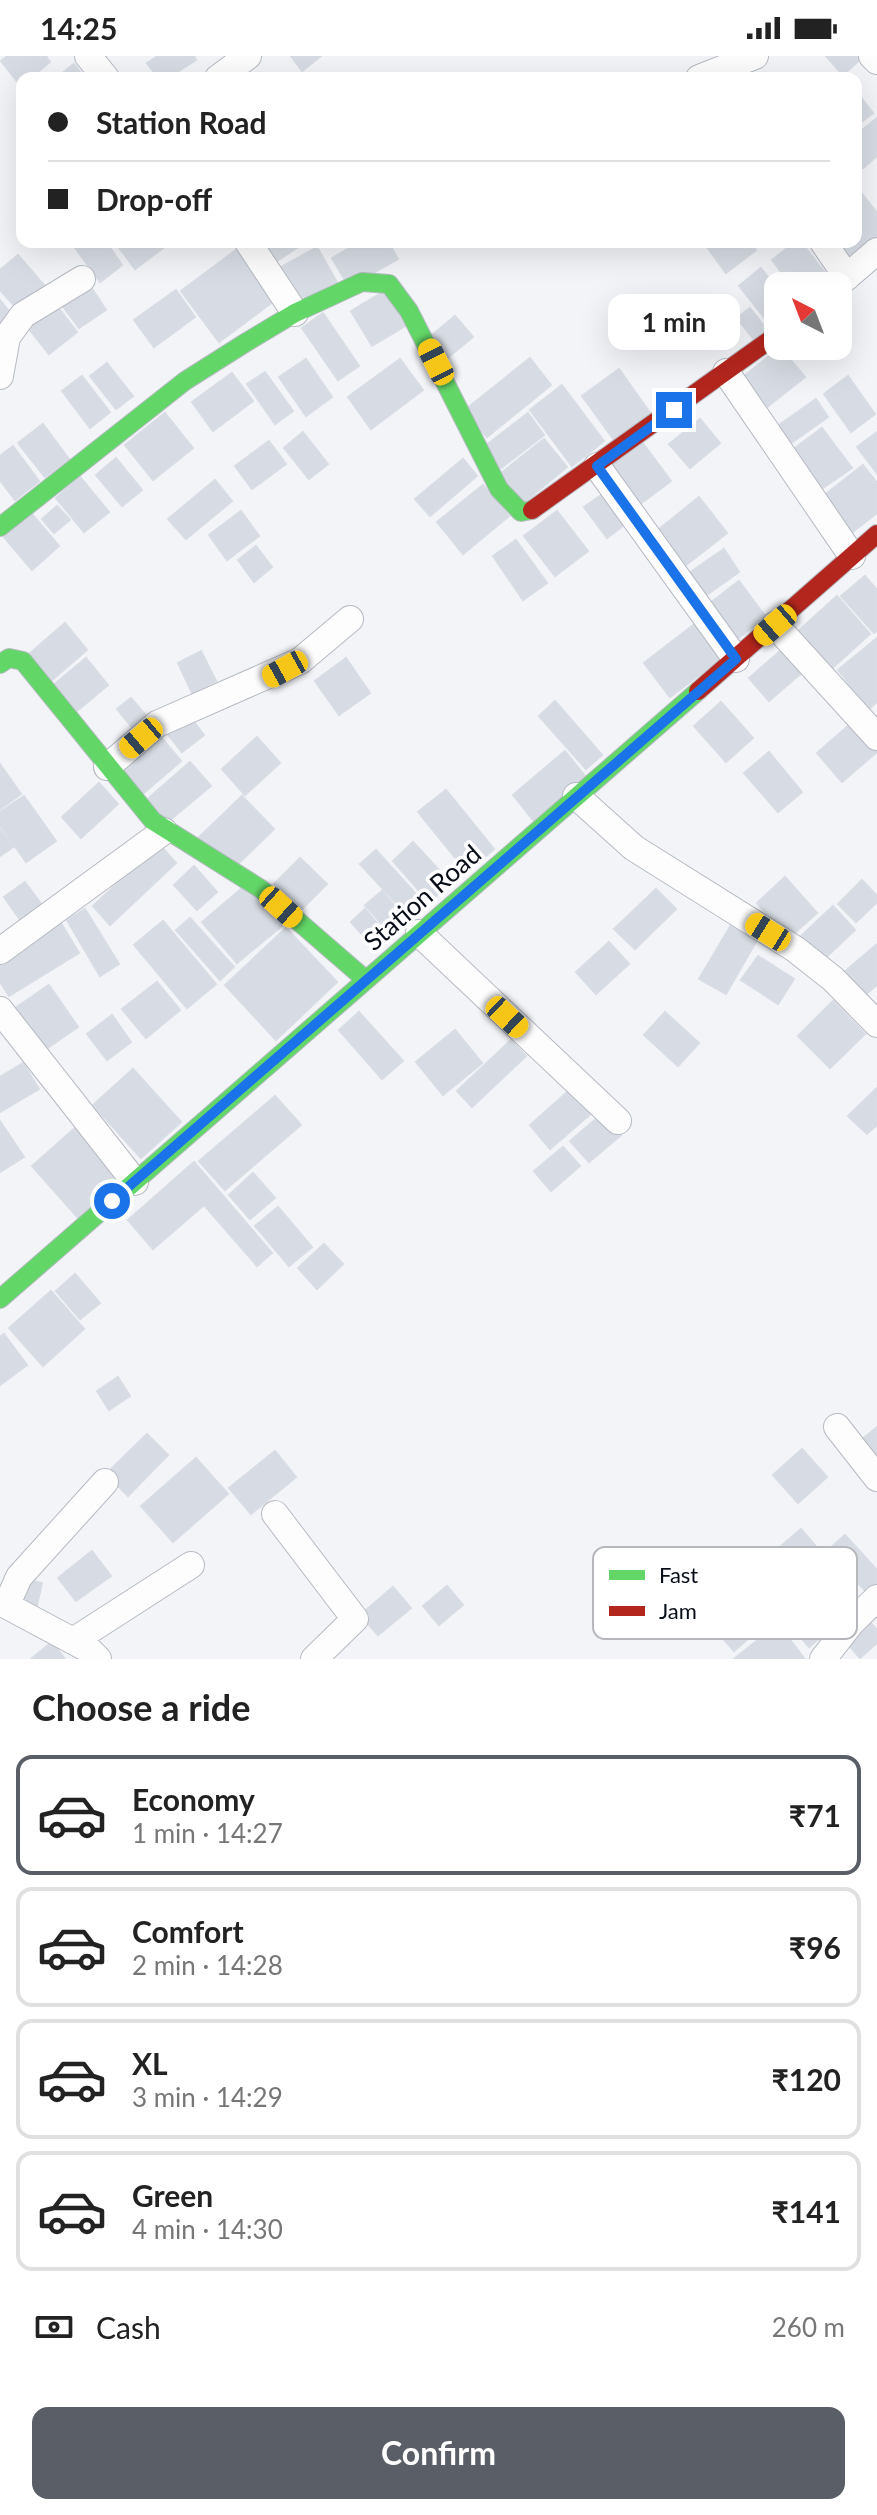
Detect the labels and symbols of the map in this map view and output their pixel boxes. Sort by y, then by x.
north arrow [764,272,852,360]
callout: 1 min [608,294,740,350]
car [414,335,458,389]
route end [656,392,692,428]
car [749,600,801,650]
car [258,647,312,691]
car [115,713,167,763]
street label: Station Road [357,837,487,957]
car [255,882,307,932]
car [741,909,795,955]
car [481,992,533,1042]
route start [94,1183,130,1219]
legend [593,1547,857,1639]
text: Fast [659,1561,698,1588]
text: Jam [659,1597,697,1624]

